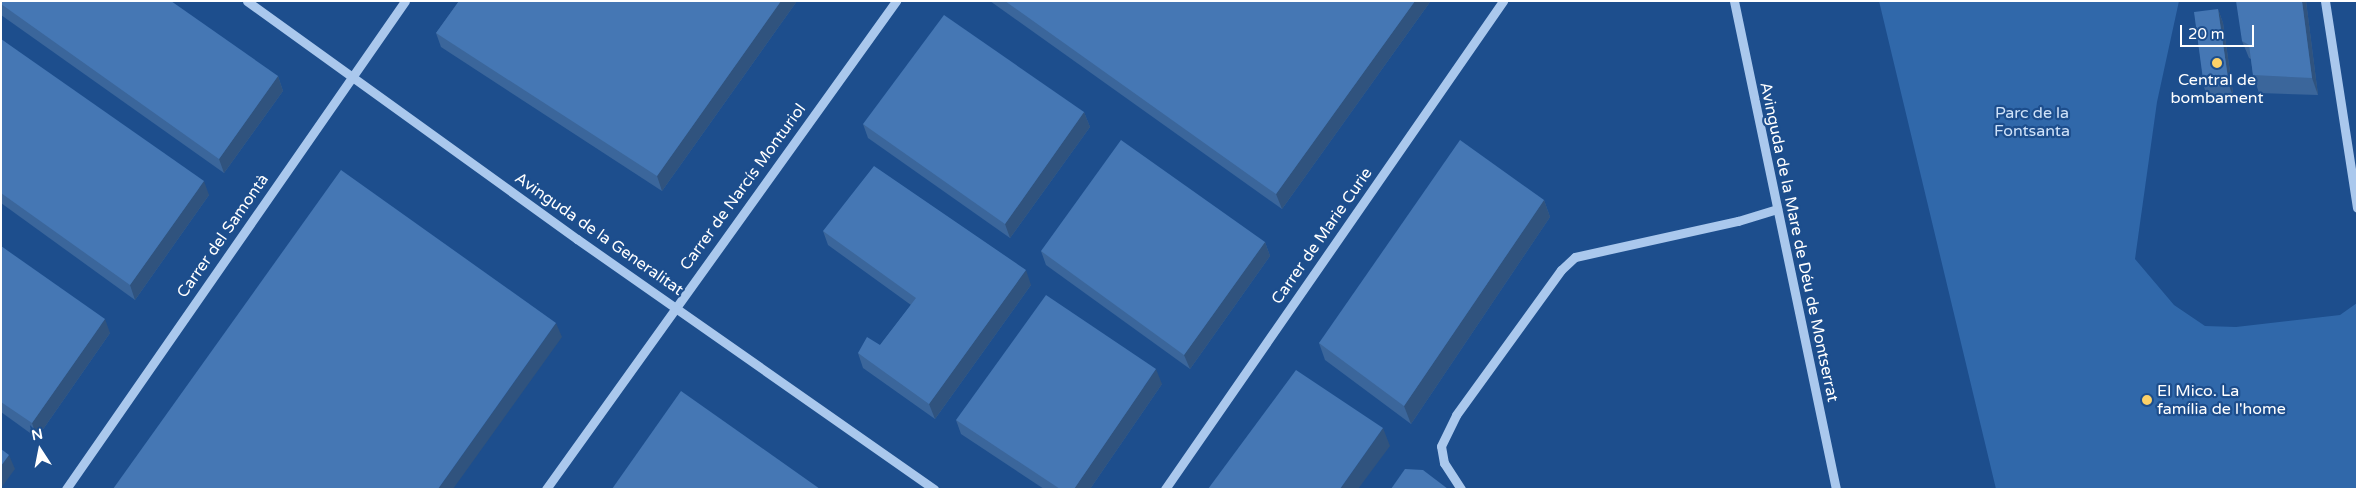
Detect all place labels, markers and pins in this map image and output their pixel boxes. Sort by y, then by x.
marker: Central de bombament [2211,57,2223,69]
place label: Central de bombament [2170,70,2264,108]
place label: El Mico. La família de l'home [2157,381,2286,419]
marker: El Mico. La família de l'home [2141,394,2153,406]

